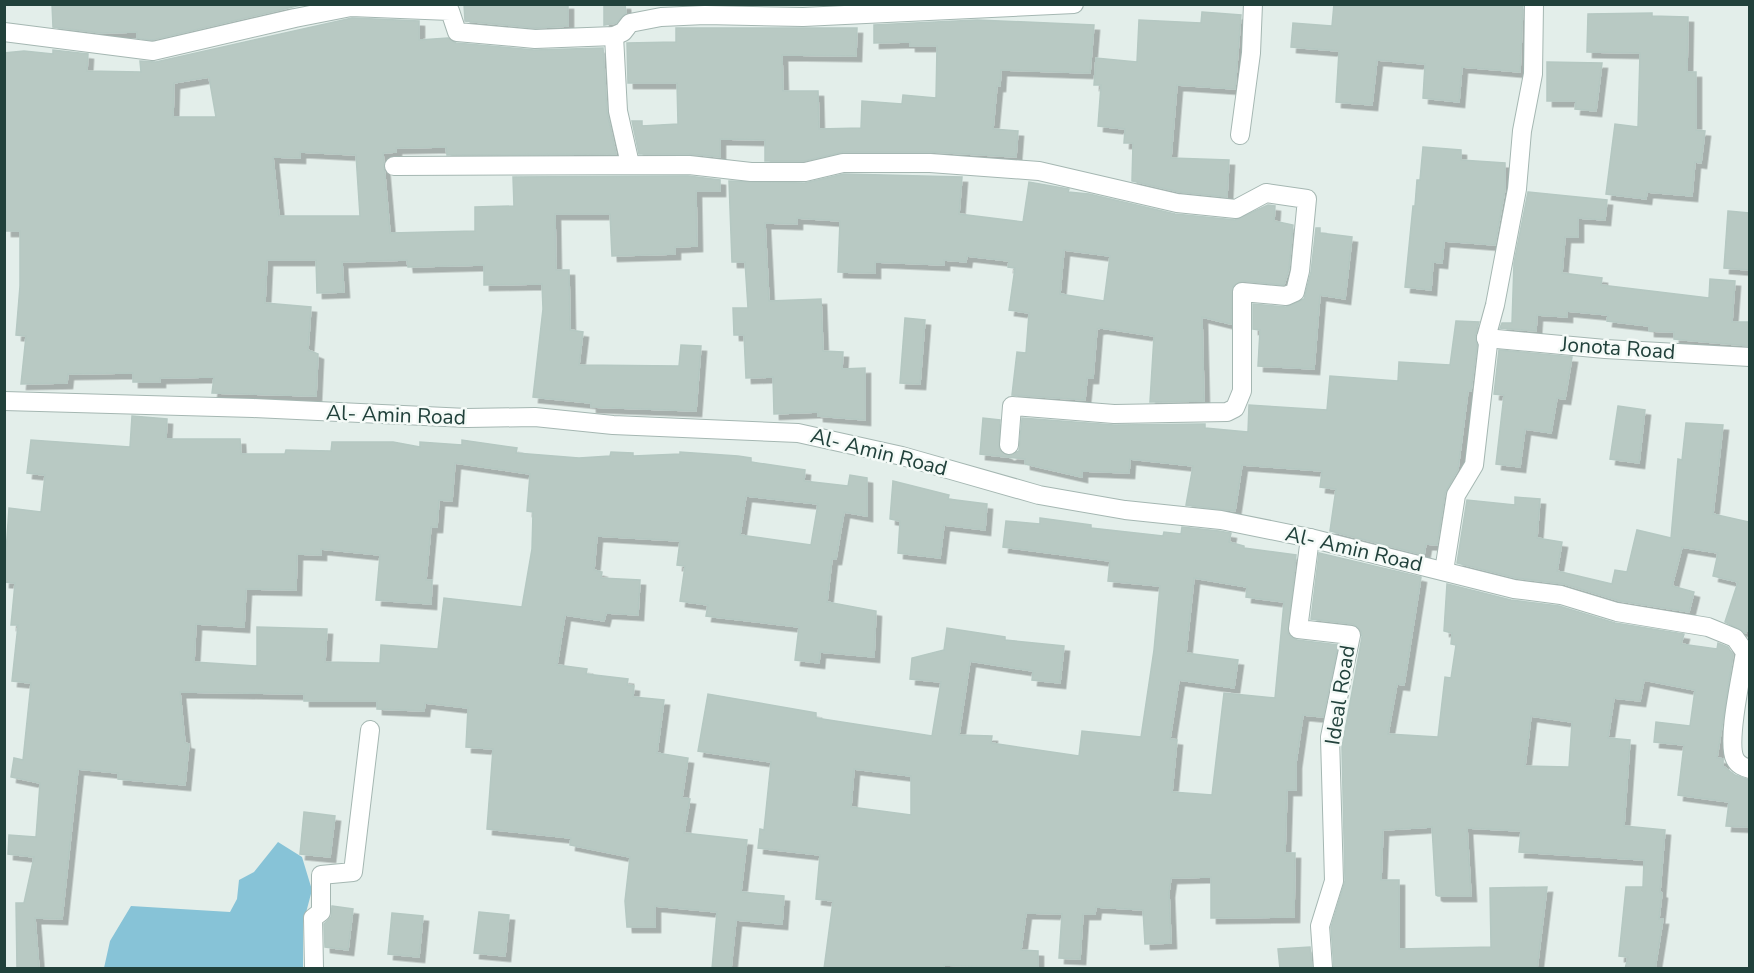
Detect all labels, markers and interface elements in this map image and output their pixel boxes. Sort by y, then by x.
street label: Jonota Road [1559,330,1676,366]
street label: Al- Amin Road [326,399,466,431]
street label: Al- Amin Road [808,421,950,483]
street label: Al- Amin Road [1283,520,1425,578]
street label: Ideal Road [1318,643,1362,747]

